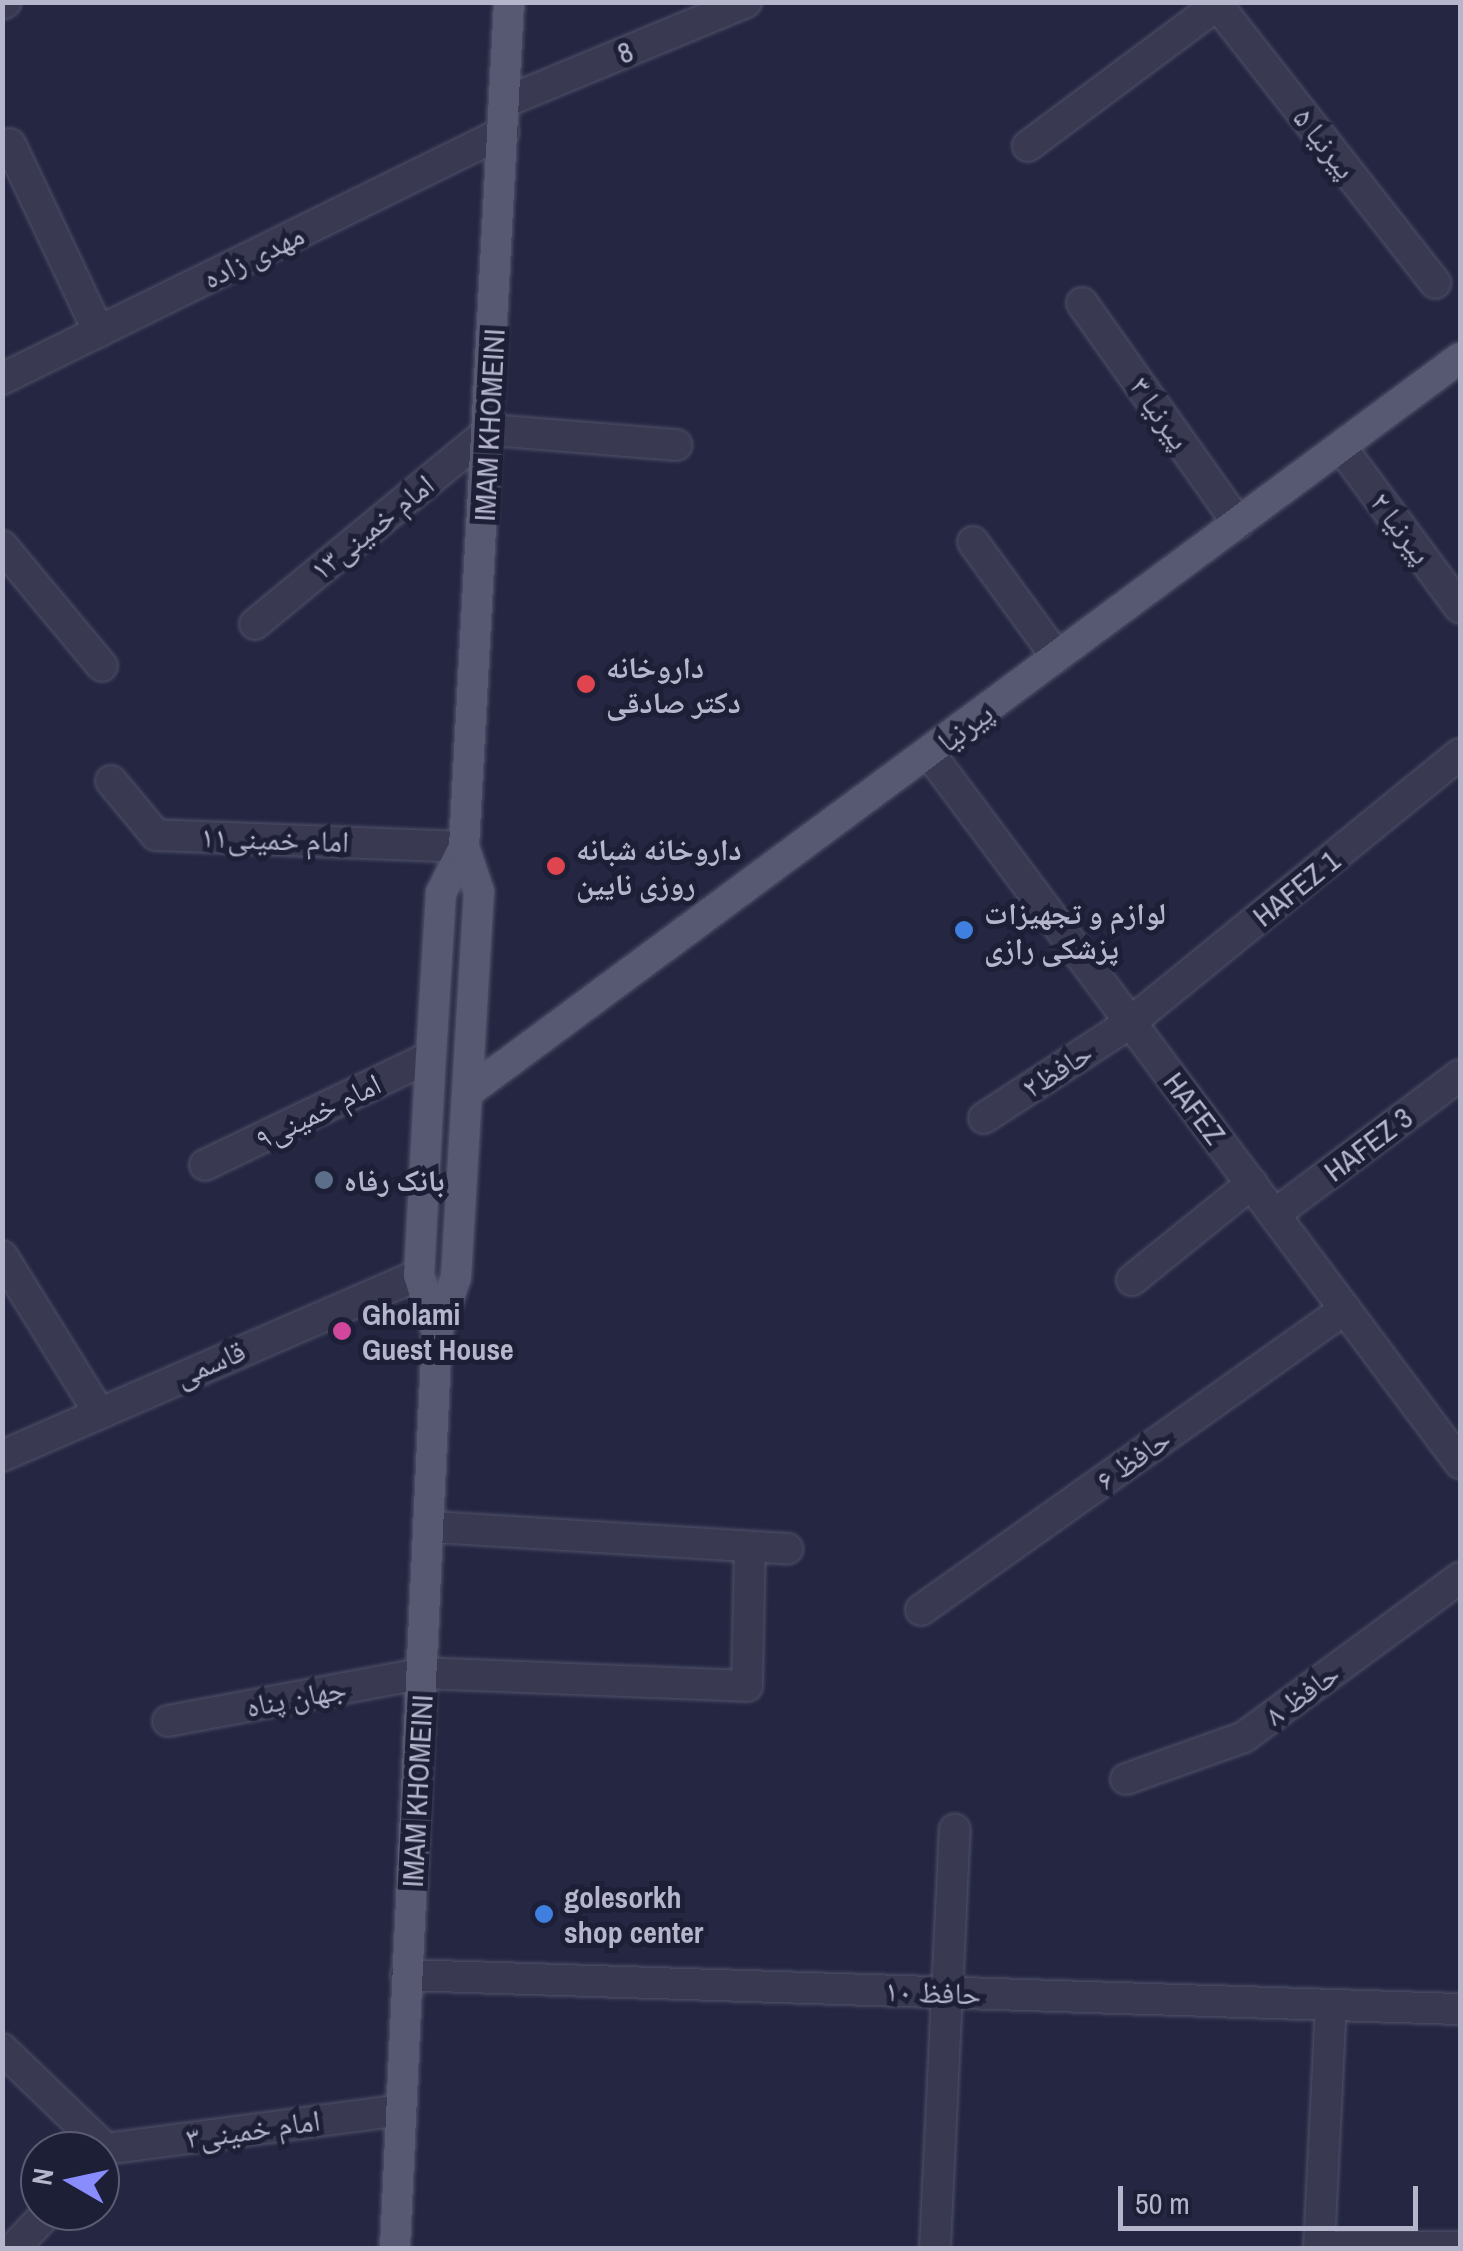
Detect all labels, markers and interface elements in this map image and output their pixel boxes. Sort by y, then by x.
street label: 8 [612,33,638,71]
street label: پیرنیا ۵ [1286,100,1364,186]
street label: مهدی زاده [197,216,309,296]
street label: IMAM KHOMEINI [466,328,512,522]
street label: پیرنیا ۳ [1122,370,1198,456]
street label: امام خمینی۱۳ [303,466,441,588]
street label: پیرنیا ۲ [1363,485,1439,571]
place label: داروخانه دکتر صادقی [606,649,741,720]
marker: داروخانه دکتر صادقی [575,673,597,695]
street label: پیرنیا [930,695,1000,759]
street label: امام خمینی۱۱ [200,818,350,860]
place label: داروخانه شبانه روزی نایین [576,831,742,902]
street label: HAFEZ 1 [1245,842,1347,934]
marker: داروخانه شبانه روزی نایین [545,855,567,877]
place label: لوازم و تجهیزات پزشکی رازی [984,895,1166,966]
marker: لوازم و تجهیزات پزشکی رازی [953,919,975,941]
street label: حافظ۲ [1015,1034,1099,1106]
street label: امام خمینی۹ [249,1065,387,1157]
street label: HAFEZ [1156,1065,1234,1151]
street label: HAFEZ 3 [1317,1099,1419,1189]
place label: بانک رفاه [344,1162,445,1198]
marker: بانک رفاه [313,1169,335,1191]
place label: Gholami Guest House [362,1296,514,1366]
marker: Gholami Guest House [331,1320,353,1342]
street label: قاسمی [169,1332,251,1394]
street label: حافظ ۶ [1089,1421,1177,1497]
street label: حافظ ۸ [1258,1655,1346,1733]
street label: جهان پناه [243,1670,349,1724]
street label: IMAM KHOMEINI [394,1694,440,1888]
place label: golesorkh shop center [564,1879,703,1950]
marker: golesorkh shop center [533,1903,555,1925]
street label: حافظ ۱۰ [884,1972,982,2012]
street label: امام خمینی۳ [184,2102,322,2156]
north arrow [20,2131,120,2231]
text: N [22,2165,62,2188]
scale bar [1123,2166,1423,2228]
text: 50 m [1135,2183,1190,2223]

